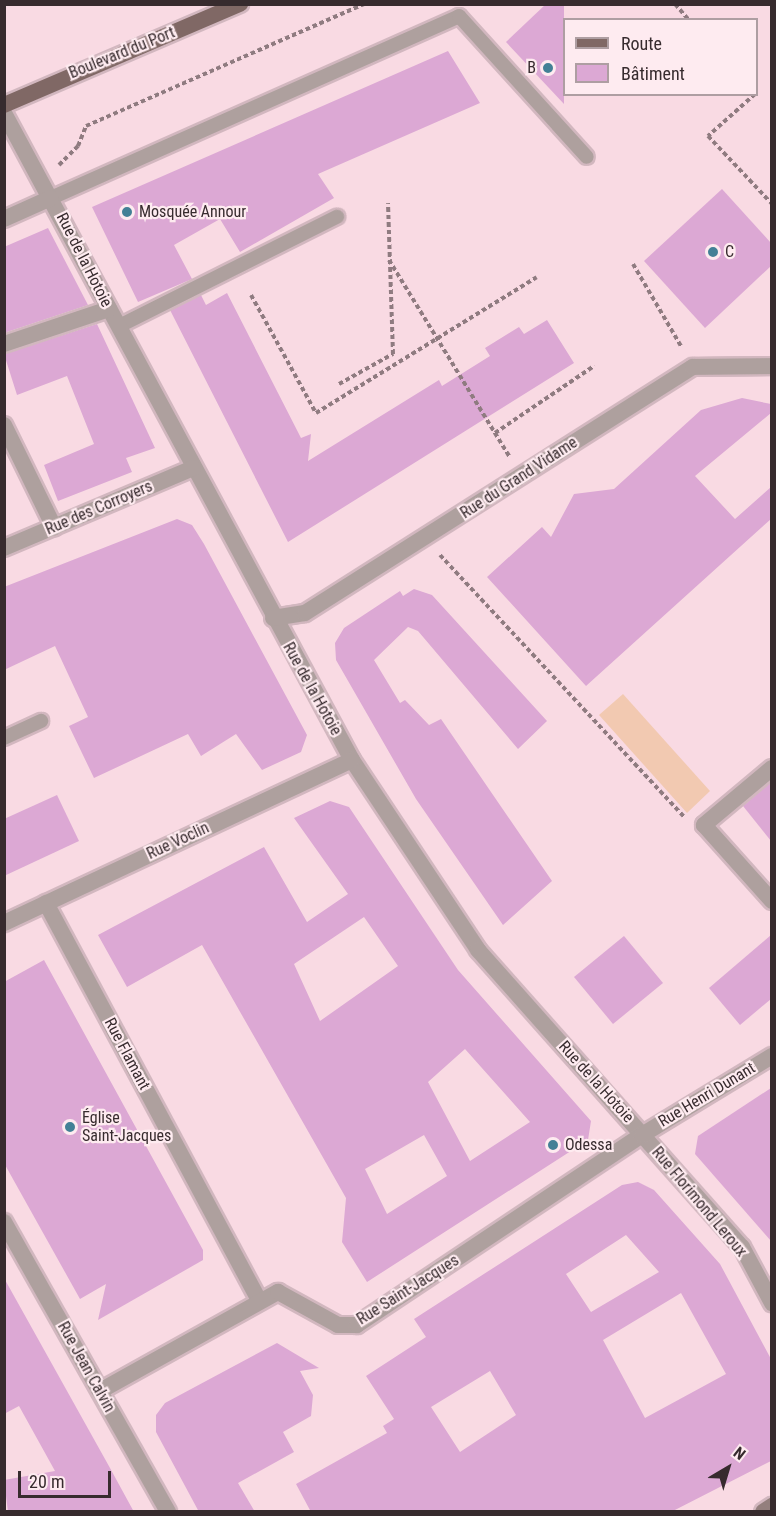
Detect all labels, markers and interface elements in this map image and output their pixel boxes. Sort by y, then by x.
legend [563,18,758,96]
street label: Boulevard du Port [66,23,178,83]
text: Route [621,33,662,54]
place label: B [527,58,536,78]
marker: B [541,61,555,75]
text: Bâtiment [621,63,685,84]
place label: Mosquée Annour [139,202,246,222]
marker: Mosquée Annour [120,205,134,219]
street label: Rue de la Hotoie [52,210,116,310]
place label: C [725,242,734,262]
marker: C [706,245,720,259]
street label: Rue du Grand Vidame [457,433,581,523]
street label: Rue des Corroyers [42,477,156,539]
street label: Rue de la Hotoie [279,639,345,739]
street label: Rue Voclin [144,818,212,864]
street label: Rue Flamant [100,1015,154,1093]
street label: Rue de la Hotoie [554,1037,638,1127]
street label: Rue Henri Dunant [655,1059,759,1131]
place label: Église Saint-Jacques [82,1108,171,1146]
marker: Église Saint-Jacques [63,1120,77,1134]
place label: Odessa [565,1135,612,1155]
marker: Odessa [546,1138,560,1152]
street label: Rue Florimond Leroux [647,1143,751,1261]
street label: Rue Saint-Jacques [353,1251,463,1329]
street label: Rue Jean Calvin [53,1318,119,1416]
north arrow [698,1438,758,1498]
text: N [730,1443,749,1464]
scale bar [21,1459,114,1497]
text: 20 m [29,1471,64,1492]

